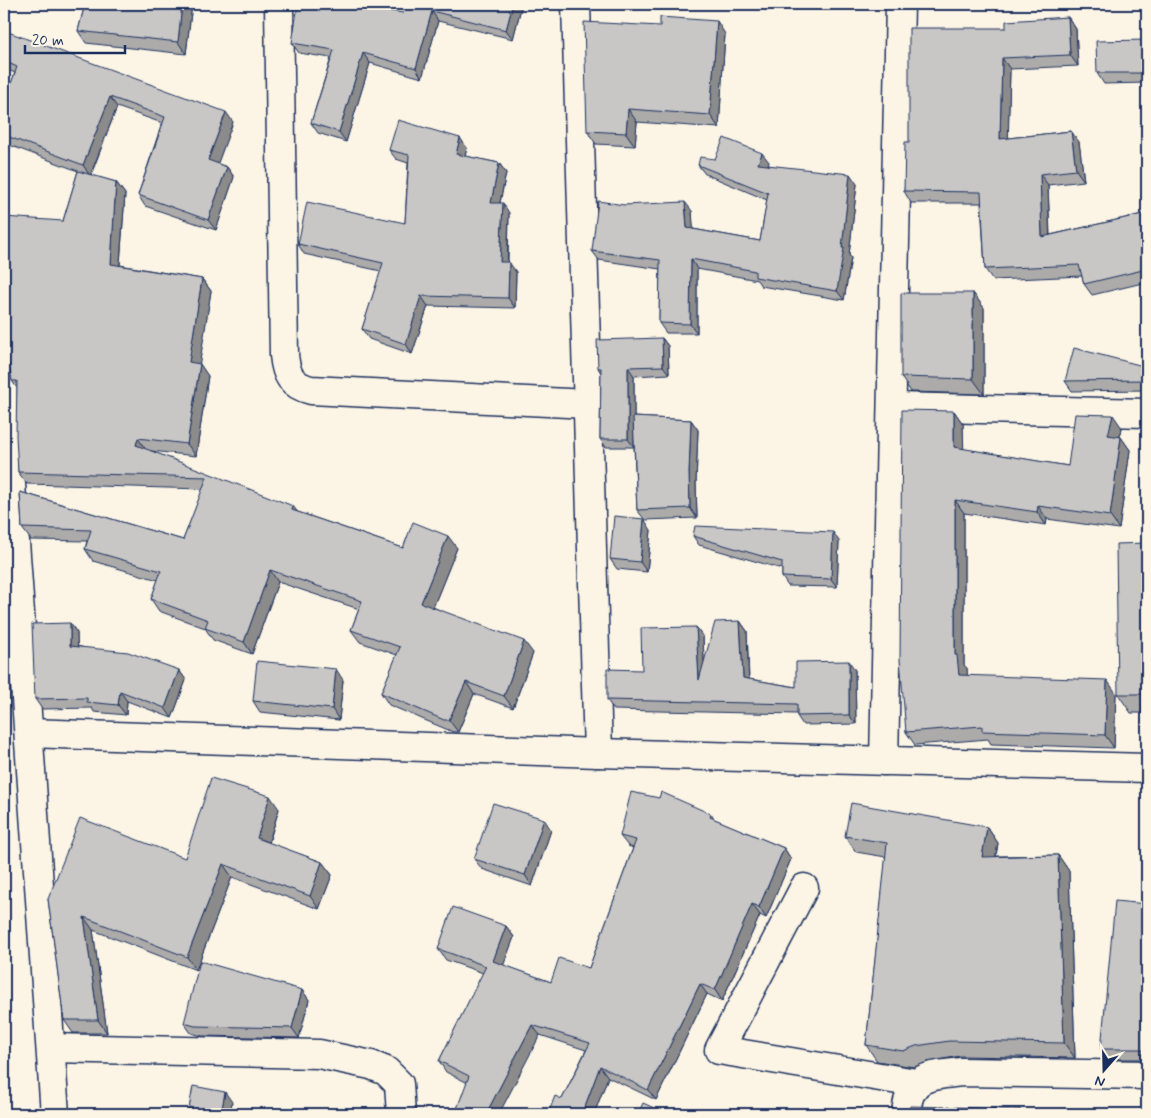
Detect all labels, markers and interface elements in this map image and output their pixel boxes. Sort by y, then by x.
scale bar [25,22,125,54]
text: 20 m [32,31,64,51]
north arrow [1078,1046,1128,1096]
text: N [1092,1071,1107,1091]

